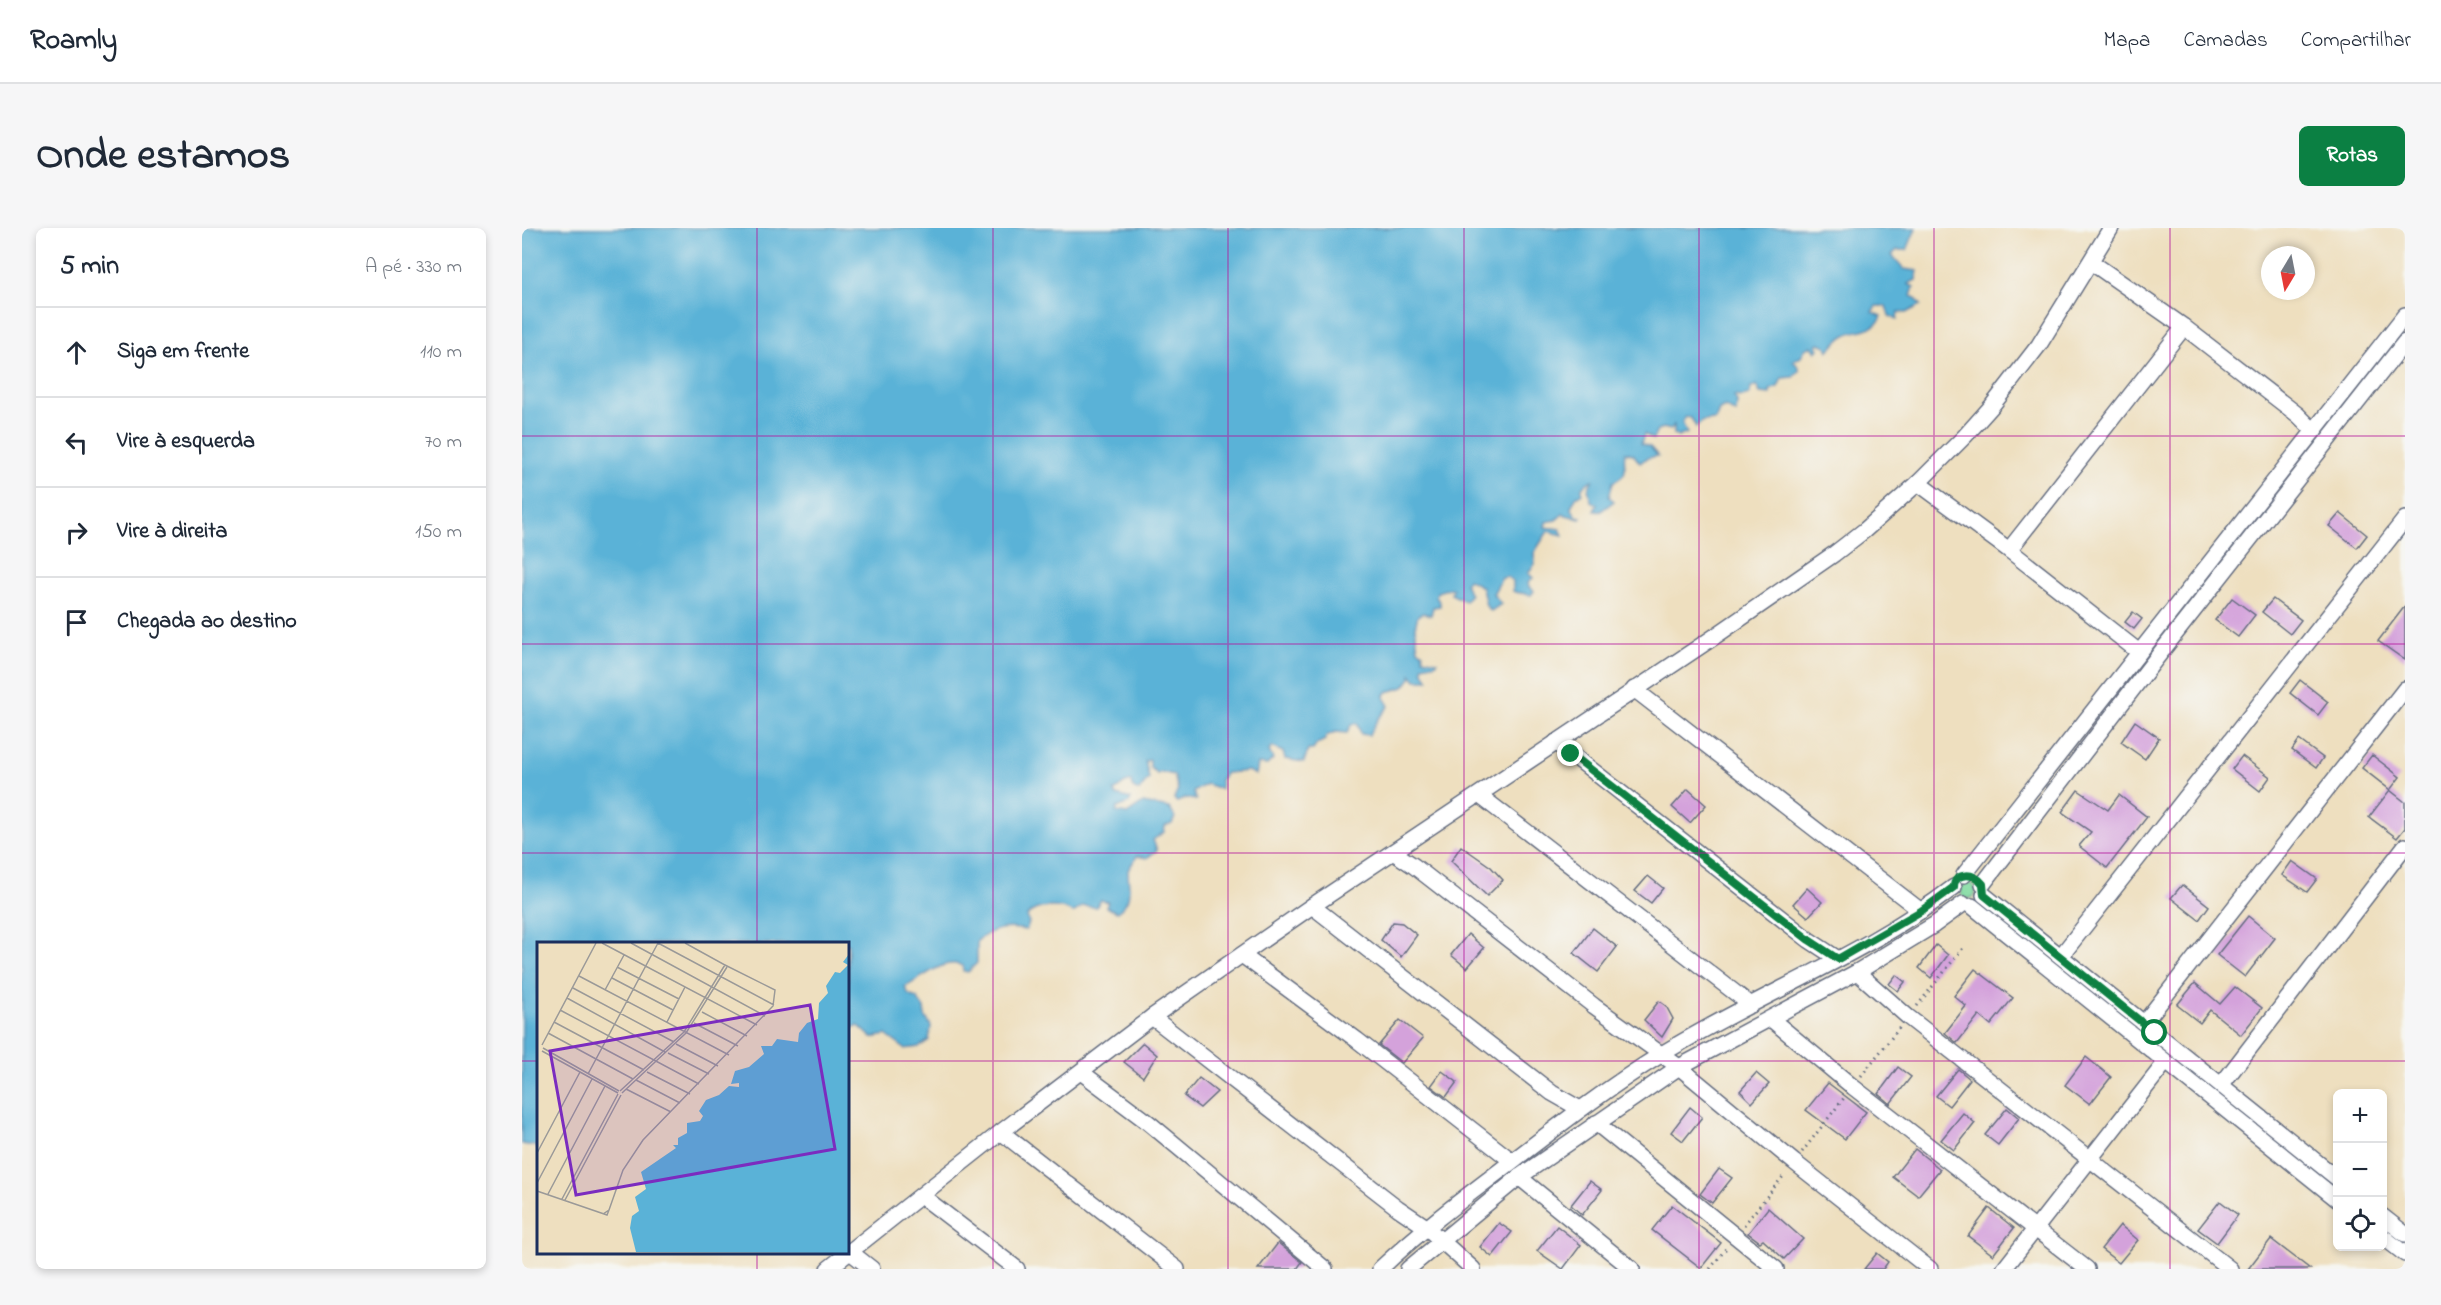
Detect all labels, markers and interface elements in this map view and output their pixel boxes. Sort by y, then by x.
text: Roamly [30,21,117,62]
text: Mapa [2104,26,2150,56]
text: Camadas [2183,26,2268,56]
text: Compartilhar [2301,26,2411,56]
text: Onde estamos [36,126,290,187]
button: Rotas [2299,126,2405,186]
north arrow [2261,246,2315,300]
text: 5 min [60,248,119,286]
text: A pé · 330 m [365,253,462,282]
icon: ahead [60,336,93,369]
text: Siga em frente [117,336,249,368]
text: 110 m [420,338,462,367]
icon: left [60,426,93,459]
text: Vire à esquerda [117,426,255,458]
text: 70 m [425,428,462,457]
icon: right [60,516,93,549]
text: Vire à direita [117,516,227,548]
text: 150 m [415,518,462,547]
icon: arrive [60,606,93,639]
text: Chegada ao destino [117,606,297,638]
route end [1557,740,1583,766]
inset map [537,942,849,1254]
route start [2141,1019,2167,1045]
map controls [2333,1089,2387,1251]
button: + [2333,1089,2387,1143]
button: − [2333,1143,2387,1197]
button: locate [2333,1197,2387,1251]

